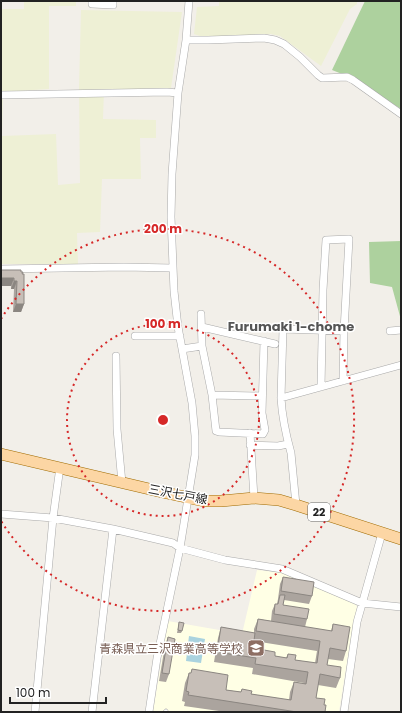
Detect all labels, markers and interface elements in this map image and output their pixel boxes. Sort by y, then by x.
text: 200 m [144,220,182,237]
text: 100 m [145,315,181,332]
district label: Furumaki 1-chome [228,317,354,336]
centre of rings [156,413,170,427]
street label: 三沢七戸線 [147,480,209,508]
road number: 22 [308,503,330,521]
school or university icon: 青森県立三沢商業高等学校 [246,638,266,658]
place label: 青森県立三沢商業高等学校 [99,640,243,657]
scale bar [10,679,106,705]
text: 100 m [16,684,50,701]

